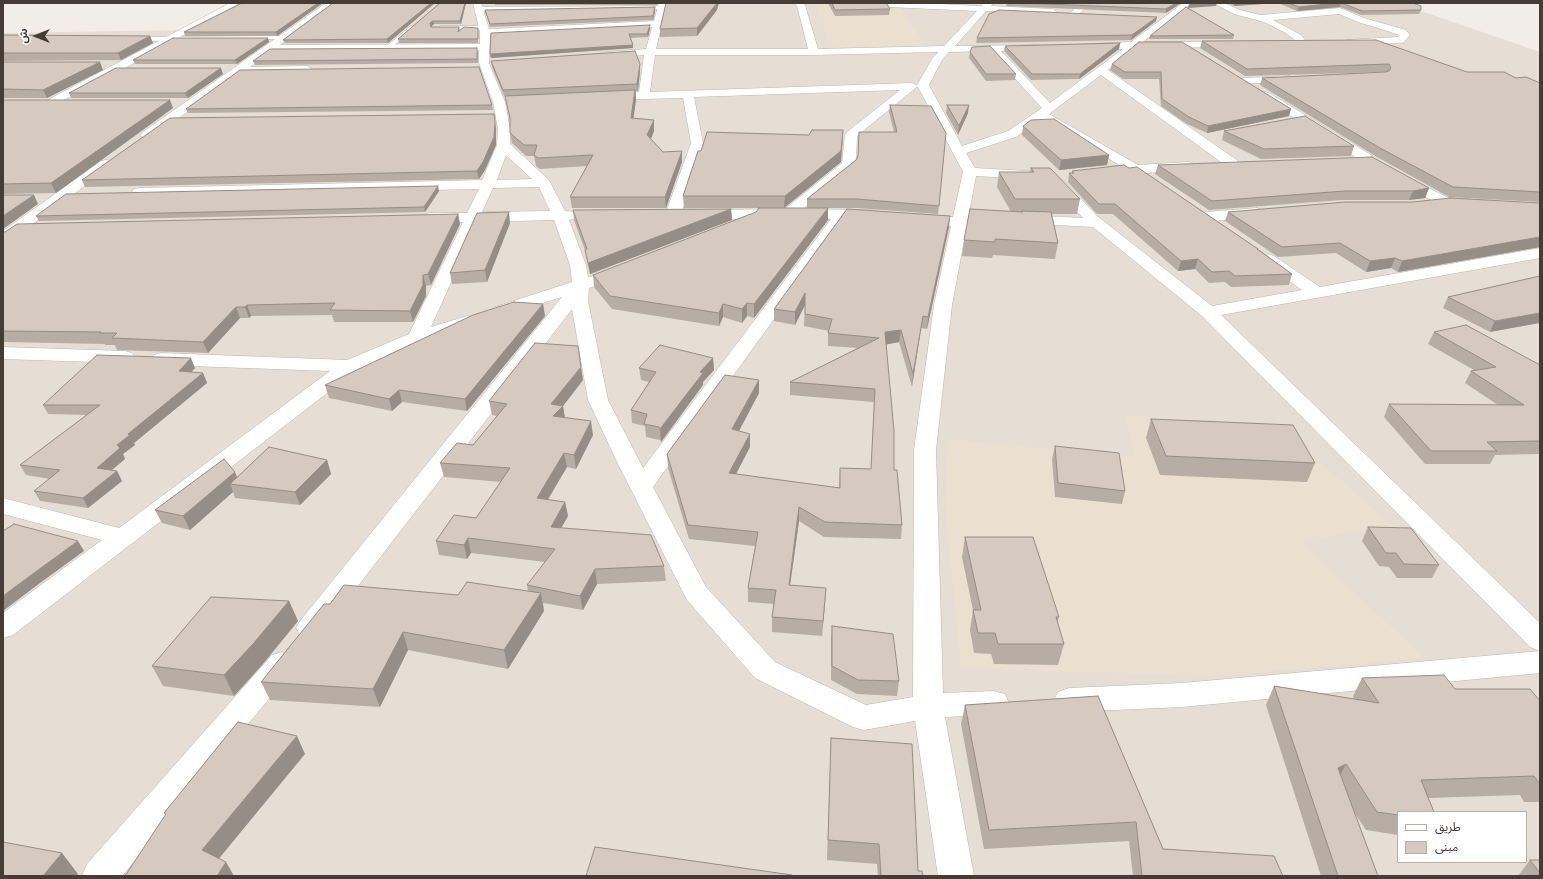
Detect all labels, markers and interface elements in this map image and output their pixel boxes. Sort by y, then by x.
north arrow [16,16,56,56]
text: ش [17,28,30,44]
legend [1397,811,1527,863]
text: طريق [1435,820,1461,834]
text: مبنى [1435,840,1458,854]

